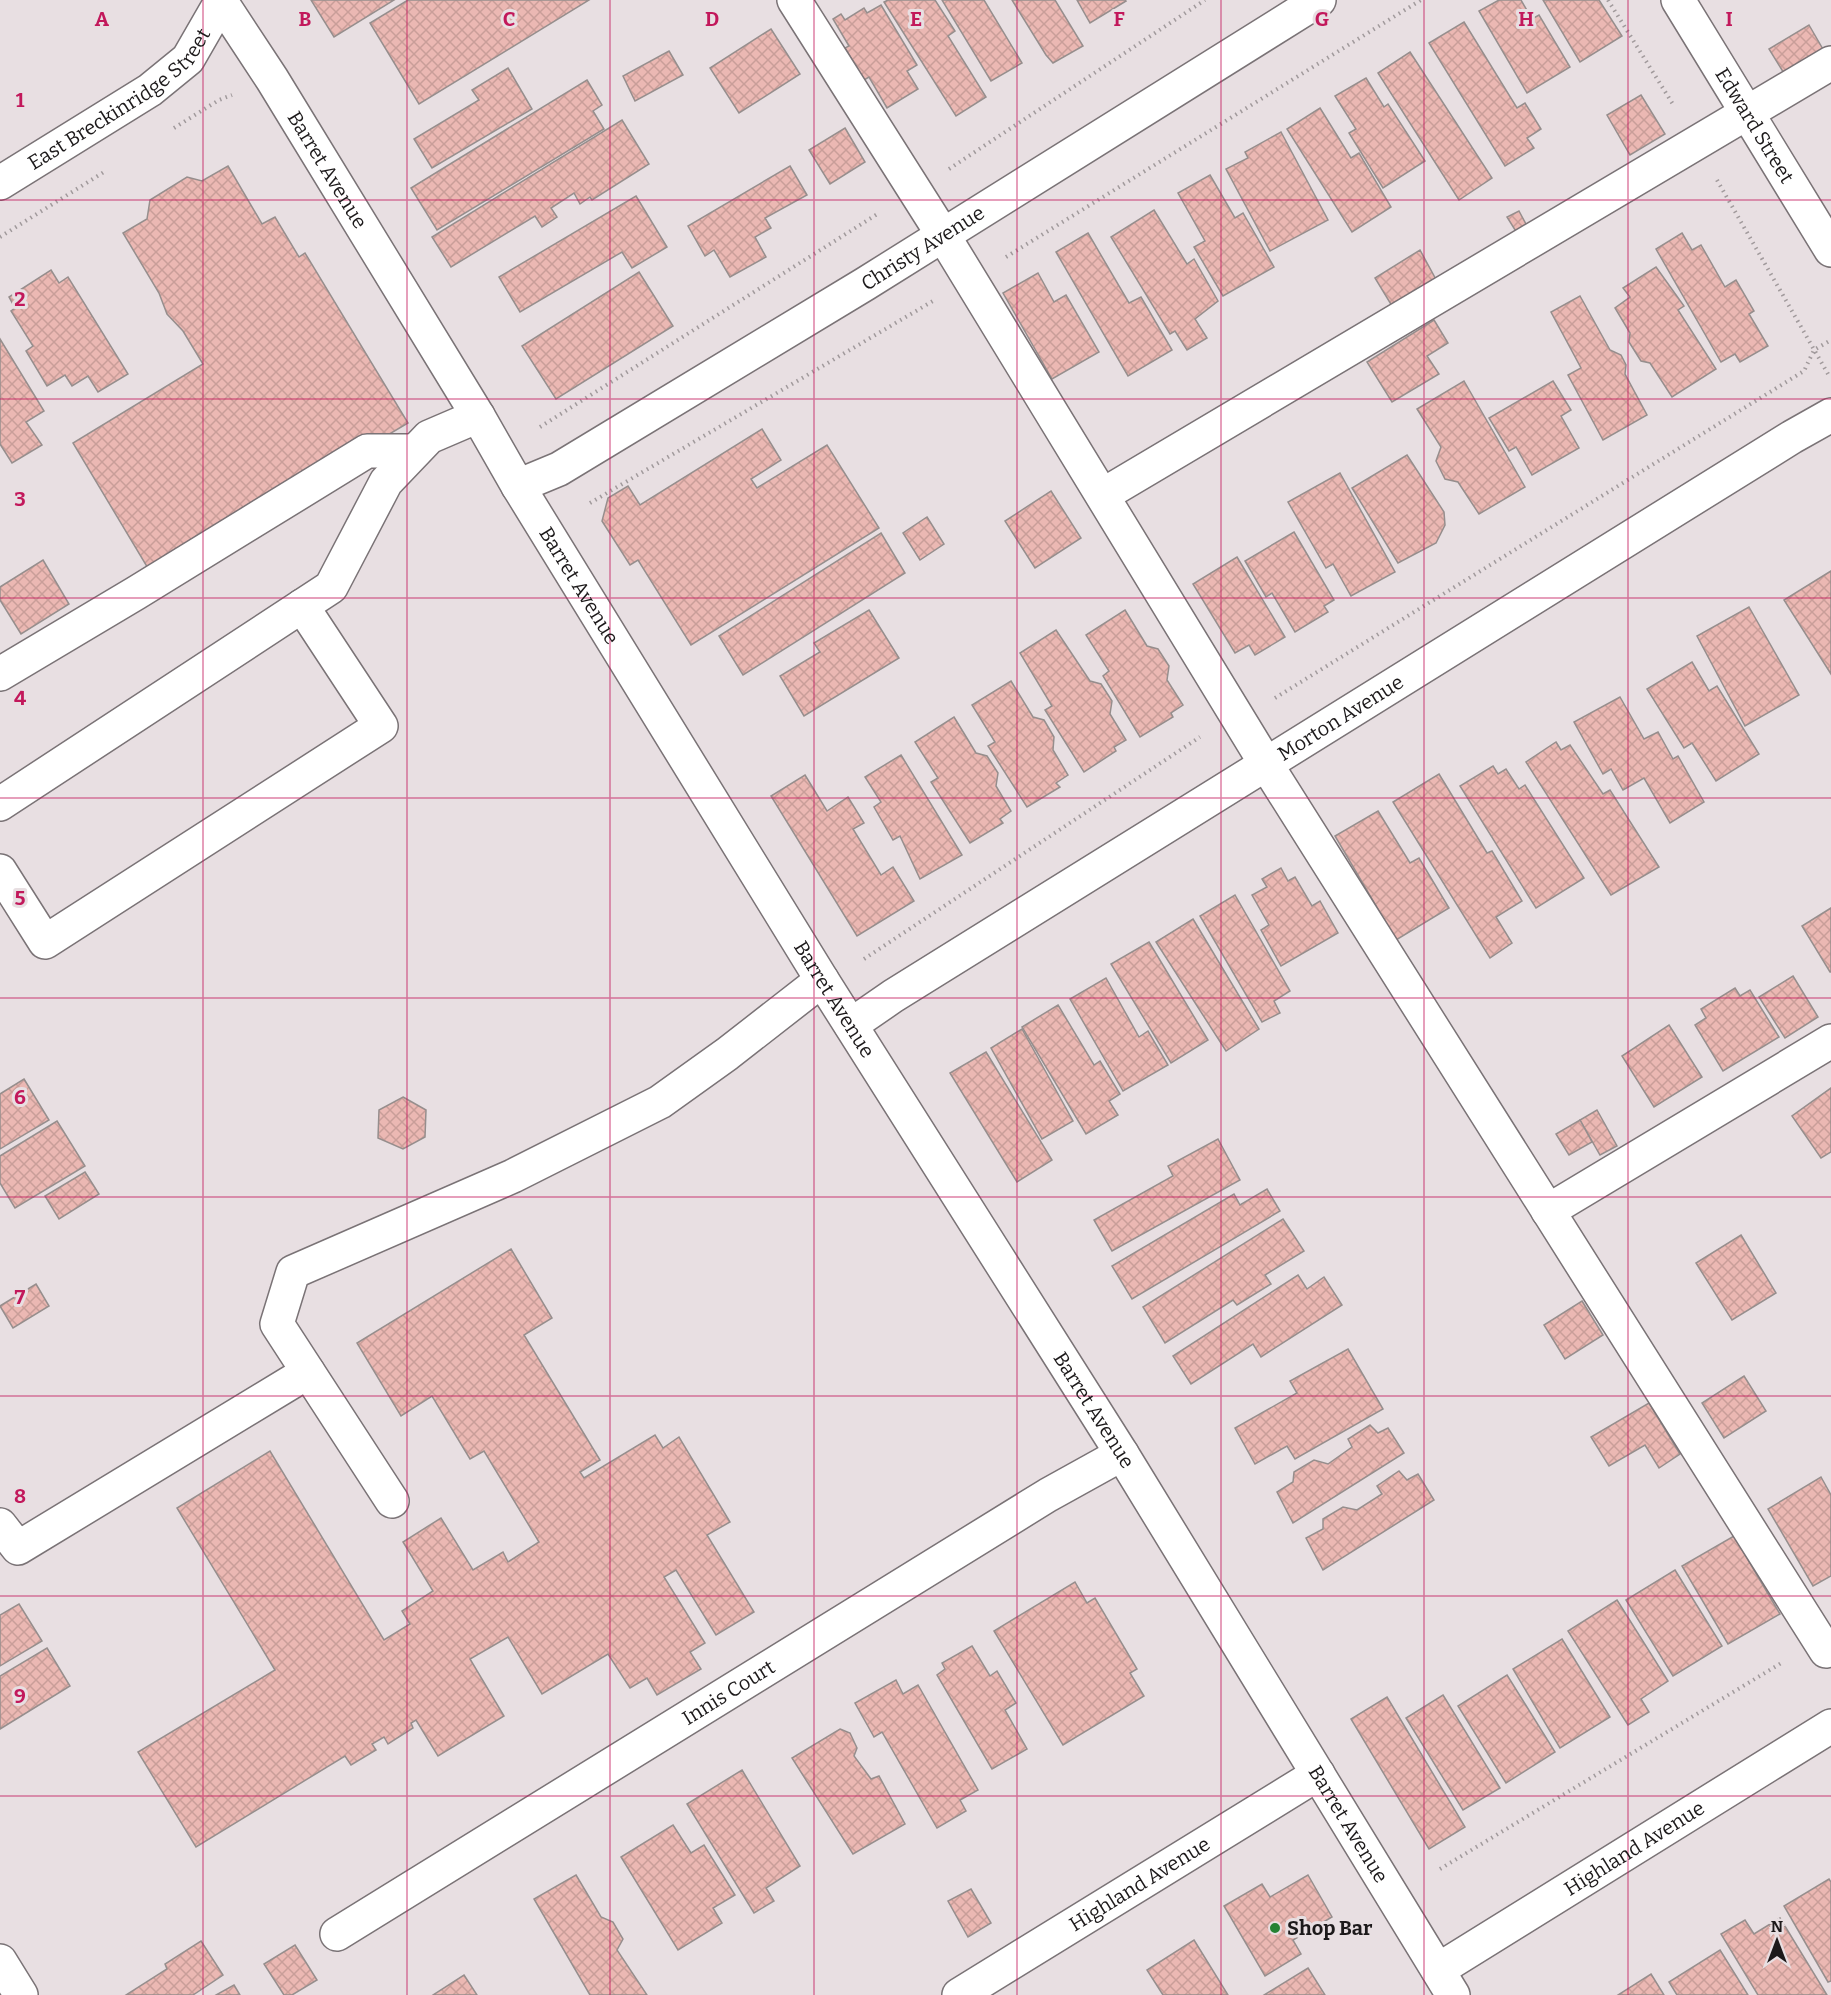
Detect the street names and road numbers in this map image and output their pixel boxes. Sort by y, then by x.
street label: East Breckinridge Street [23,24,215,175]
street label: Edward Street [1710,63,1799,187]
street label: Barret Avenue [283,107,372,233]
street label: Christy Avenue [857,200,989,295]
street label: Barret Avenue [534,523,624,648]
street label: Morton Avenue [1273,670,1408,766]
street label: Barret Avenue [789,937,880,1062]
street label: Barret Avenue [1048,1347,1140,1472]
street label: Innis Court [678,1655,779,1730]
street label: Barret Avenue [1303,1761,1393,1887]
street label: Highland Avenue [1560,1796,1709,1901]
street label: Highland Avenue [1065,1832,1214,1936]

